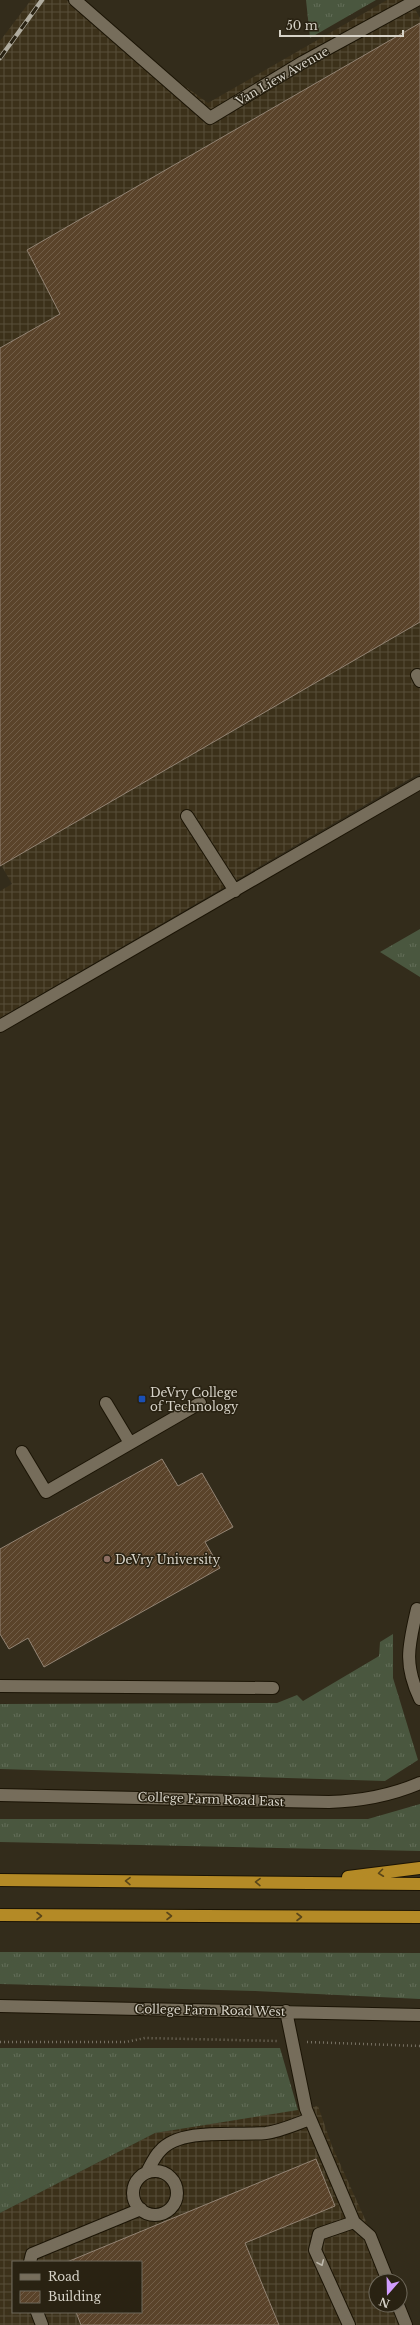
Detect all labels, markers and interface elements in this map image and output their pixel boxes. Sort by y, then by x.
scale bar [280,12,403,38]
text: 50 m [286,18,318,33]
street label: Van Liew Avenue [232,43,331,109]
place label: DeVry College of Technology [150,1385,239,1414]
marker: DeVry College of Technology [137,1394,147,1404]
place label: DeVry University [115,1552,221,1567]
marker: DeVry University [102,1554,112,1564]
street label: College Farm Road East [137,1789,285,1809]
one-way arrow [378,1868,384,1877]
one-way arrow [125,1877,131,1885]
one-way arrow [255,1878,261,1887]
one-way arrow [36,1912,42,1920]
one-way arrow [166,1912,172,1920]
one-way arrow [296,1913,302,1921]
street label: College Farm Road West [134,2001,286,2019]
one-way arrow [316,2258,324,2266]
legend [12,2261,142,2313]
text: Road [48,2269,80,2284]
north arrow [368,2273,408,2313]
text: Building [48,2289,102,2304]
text: N [377,2294,392,2311]

